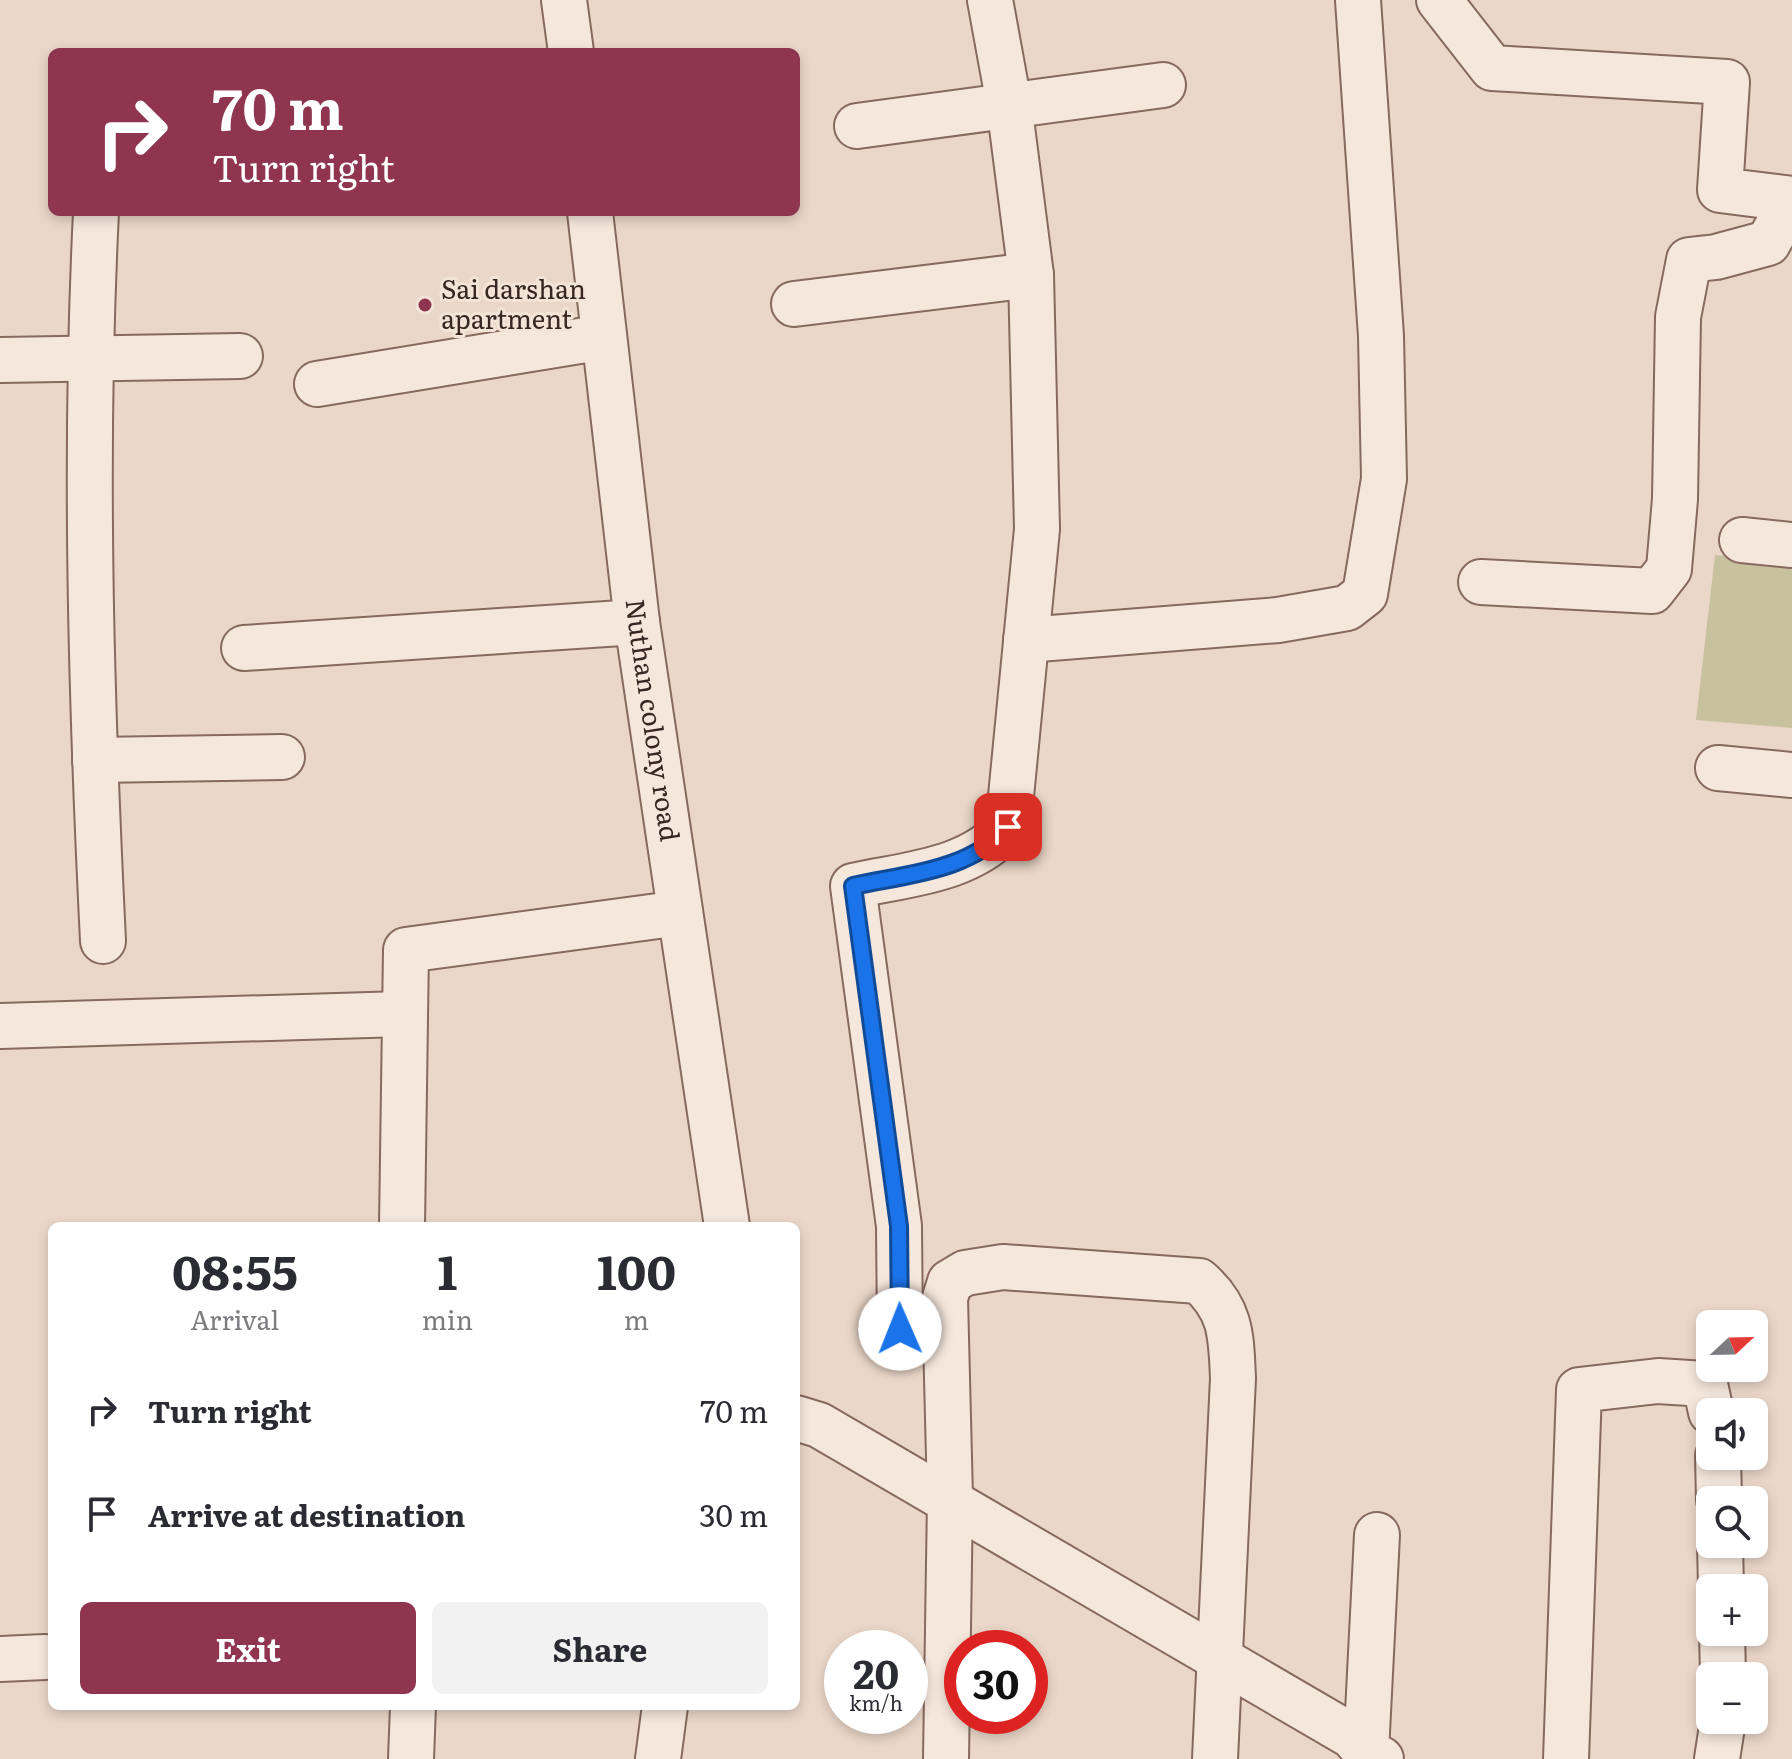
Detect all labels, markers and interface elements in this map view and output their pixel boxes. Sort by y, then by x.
text: 70 m [212,64,344,147]
icon: right [80,80,184,184]
text: Turn right [212,140,395,193]
place label: Sai darshan apartment [441,268,586,337]
marker: Sai darshan apartment [416,296,434,314]
street label: Nuthan colony road [617,597,691,844]
pin [974,793,1042,861]
icon: arrive [986,805,1030,849]
text: 08:55 [172,1234,298,1305]
text: 1 [437,1234,457,1305]
text: 100 [597,1234,676,1305]
position arrow [858,1287,942,1371]
text: Arrival [191,1299,279,1338]
text: min [422,1299,473,1338]
text: m [624,1299,649,1338]
north arrow [1696,1310,1768,1382]
map controls [1696,1310,1768,1734]
icon: right [80,1388,124,1432]
text: Turn right [148,1388,312,1432]
text: 70 m [700,1388,768,1432]
button: sound [1696,1398,1768,1470]
button: search [1696,1486,1768,1558]
icon: arrive [80,1492,124,1536]
text: Arrive at destination [148,1492,465,1536]
text: 30 m [699,1492,768,1536]
button: + [1696,1574,1768,1646]
button: Exit [80,1602,416,1694]
button: Share [432,1602,768,1694]
speed limit sign: 30 [944,1630,1048,1734]
text: 20 [853,1642,899,1701]
button: − [1696,1662,1768,1734]
text: km/h [849,1687,903,1717]

